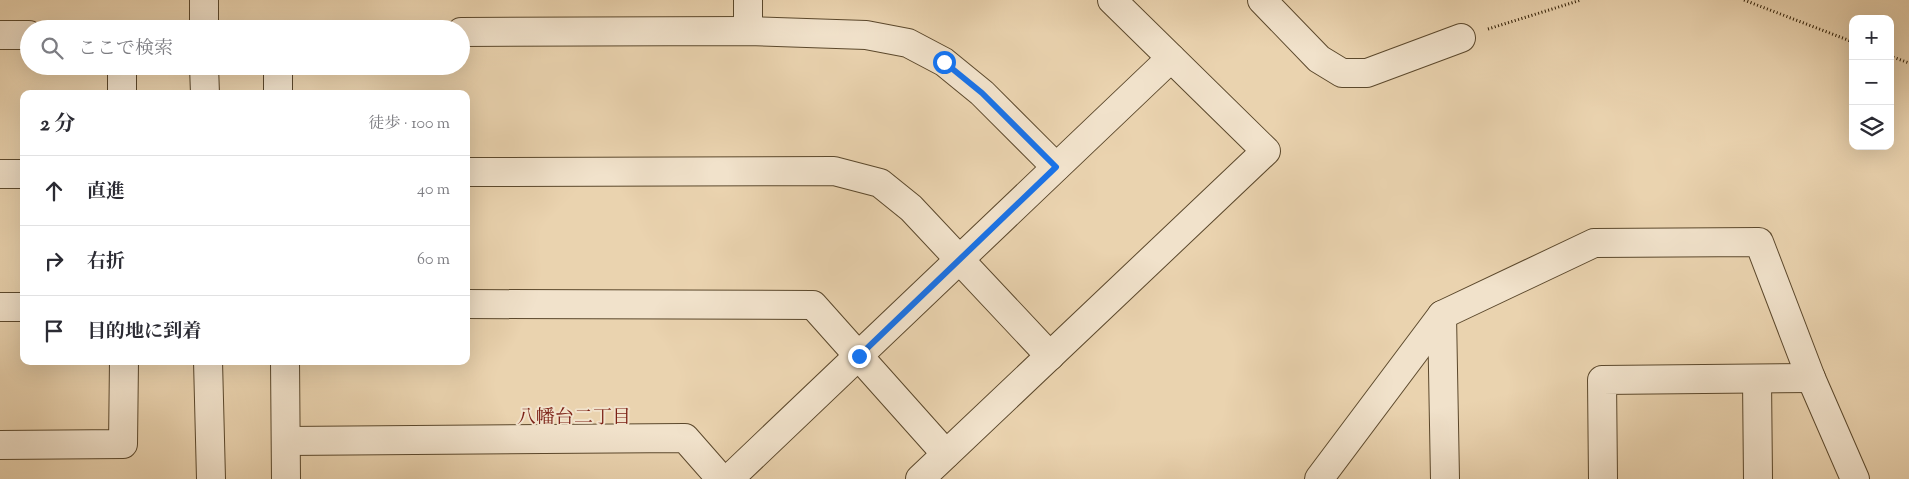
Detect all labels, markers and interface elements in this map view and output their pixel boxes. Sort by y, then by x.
map controls [1849,15,1894,150]
button: + [1849,15,1894,60]
search box [20,20,470,75]
icon: search [38,34,66,62]
text: ここで検索 [78,36,173,63]
route start [933,51,956,74]
button: − [1849,60,1894,105]
button: layers [1849,105,1894,150]
text: 2 分 [40,110,75,140]
text: 徒歩 · 100 m [368,113,450,136]
icon: ahead [40,177,68,205]
text: 直進 [87,179,125,206]
text: 40 m [417,179,450,202]
icon: right [40,247,68,275]
text: 右折 [87,249,125,276]
text: 60 m [417,249,450,272]
icon: arrive [40,317,68,345]
text: 目的地に到着 [87,319,201,346]
route end [848,345,871,368]
district label: 八幡台二丁目 [517,405,631,432]

